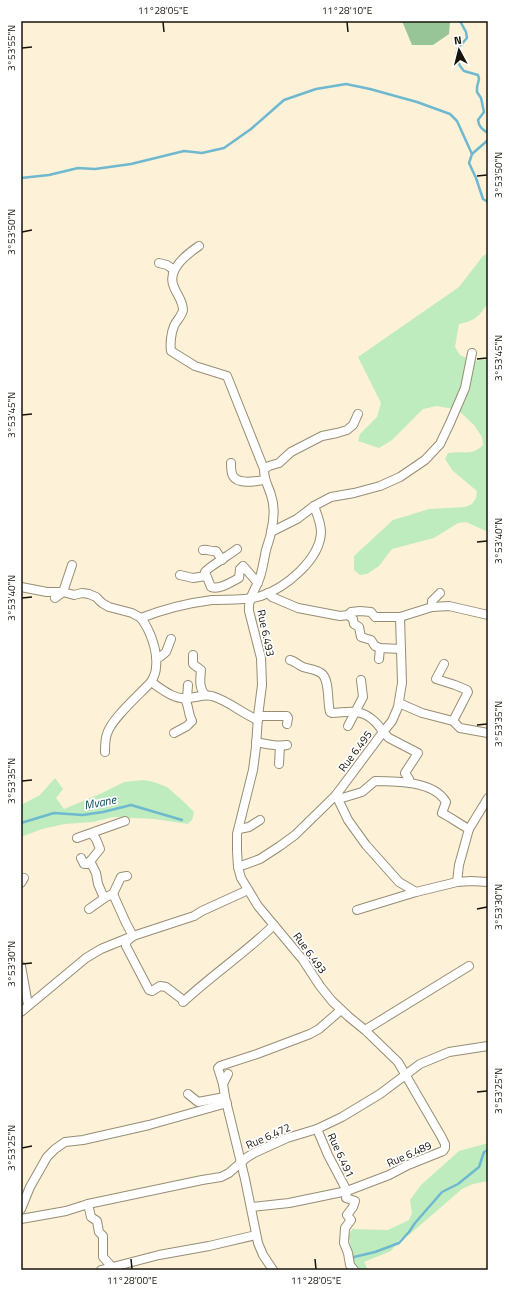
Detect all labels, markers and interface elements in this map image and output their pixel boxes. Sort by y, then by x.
text: 11°28'05"E [138,3,189,18]
text: 11°28'10"E [322,3,373,18]
text: 3°53'55"N [4,25,19,71]
north arrow [439,30,479,70]
text: N [453,32,463,48]
text: 3°53'50"N [491,152,506,198]
text: 3°53'50"N [4,209,19,255]
text: 3°53'45"N [491,335,506,381]
text: 3°53'45"N [4,392,19,438]
text: 3°53'40"N [491,518,506,564]
text: 3°53'40"N [4,575,19,621]
street label: Rue 6.493 [253,608,279,658]
text: 3°53'35"N [491,701,506,747]
street label: Rue 6.495 [334,727,376,775]
text: 3°53'35"N [4,758,19,804]
water label: Mvane [82,789,119,814]
text: 3°53'30"N [491,884,506,930]
street label: Rue 6.493 [290,929,330,977]
text: 3°53'30"N [4,941,19,987]
text: 3°53'25"N [491,1068,506,1114]
street label: Rue 6.472 [243,1119,293,1153]
text: 3°53'25"N [4,1125,19,1171]
street label: Rue 6.491 [324,1130,358,1180]
street label: Rue 6.489 [384,1137,434,1171]
text: 11°28'00"E [107,1273,158,1288]
text: 11°28'05"E [291,1273,342,1288]

